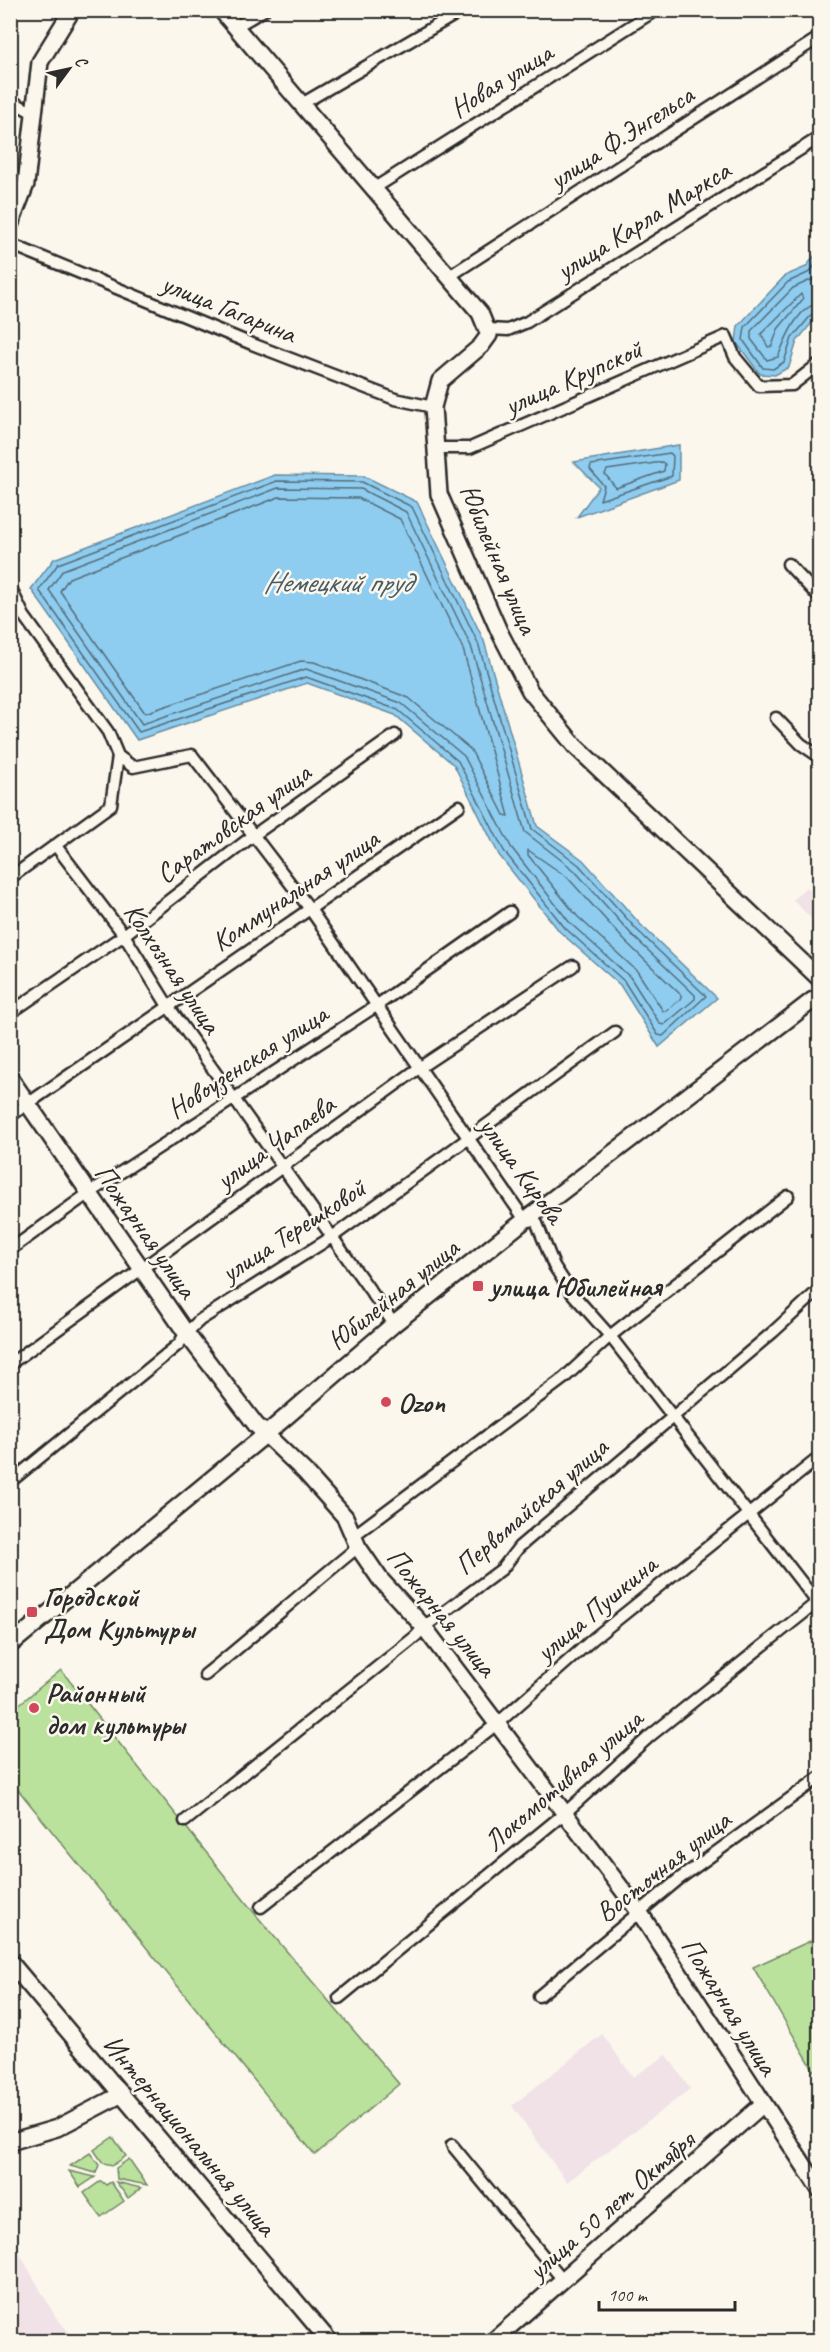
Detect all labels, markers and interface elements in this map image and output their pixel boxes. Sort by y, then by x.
street label: Новая улица [443,33,561,125]
north arrow [39,39,99,99]
text: С [70,53,92,72]
street label: улица Ф.Энгельса [540,76,701,198]
street label: улица Карла Маркса [548,152,738,289]
street label: улица Гагарина [155,264,303,351]
street label: улица Крупской [497,331,648,424]
street label: Юбилейная улица [452,479,547,641]
water label: Немецкий пруд [263,563,417,601]
street label: Саратовская улица [149,754,319,891]
street label: Коммунальная улица [205,820,387,959]
street label: Колхозная улица [116,896,231,1042]
street label: Новоузенская улица [160,995,336,1126]
street label: улица Чапаева [207,1086,343,1198]
street label: улица Кирова [470,1108,574,1232]
street label: Пожарная улица [87,1157,206,1306]
street label: улица Терешковой [212,1170,373,1291]
street label: Юбилейная улица [320,1229,467,1358]
place label: улица Юбилейная [487,1269,664,1304]
marker: улица Юбилейная [471,1279,485,1293]
place label: Ozon [398,1385,446,1420]
marker: Ozon [379,1395,393,1409]
street label: Первомайская улица [447,1429,616,1582]
street label: Пожарная улица [379,1540,506,1685]
street label: улица Пушкина [527,1545,666,1670]
place label: Городской Дом Культуры [44,1579,197,1647]
marker: Городской Дом Культуры [25,1605,39,1619]
place label: Районный дом культуры [46,1675,187,1743]
street label: Локомотивная улица [476,1700,652,1859]
marker: Районный дом культуры [27,1701,41,1715]
street label: Восточная улица [588,1801,739,1930]
street label: Пожарная улица [674,1931,787,2083]
street label: Интернациональная улица [96,2027,286,2244]
street label: улица 50 лет Октября [519,2121,704,2288]
scale bar [599,2274,736,2312]
text: 100 m [608,2284,649,2306]

